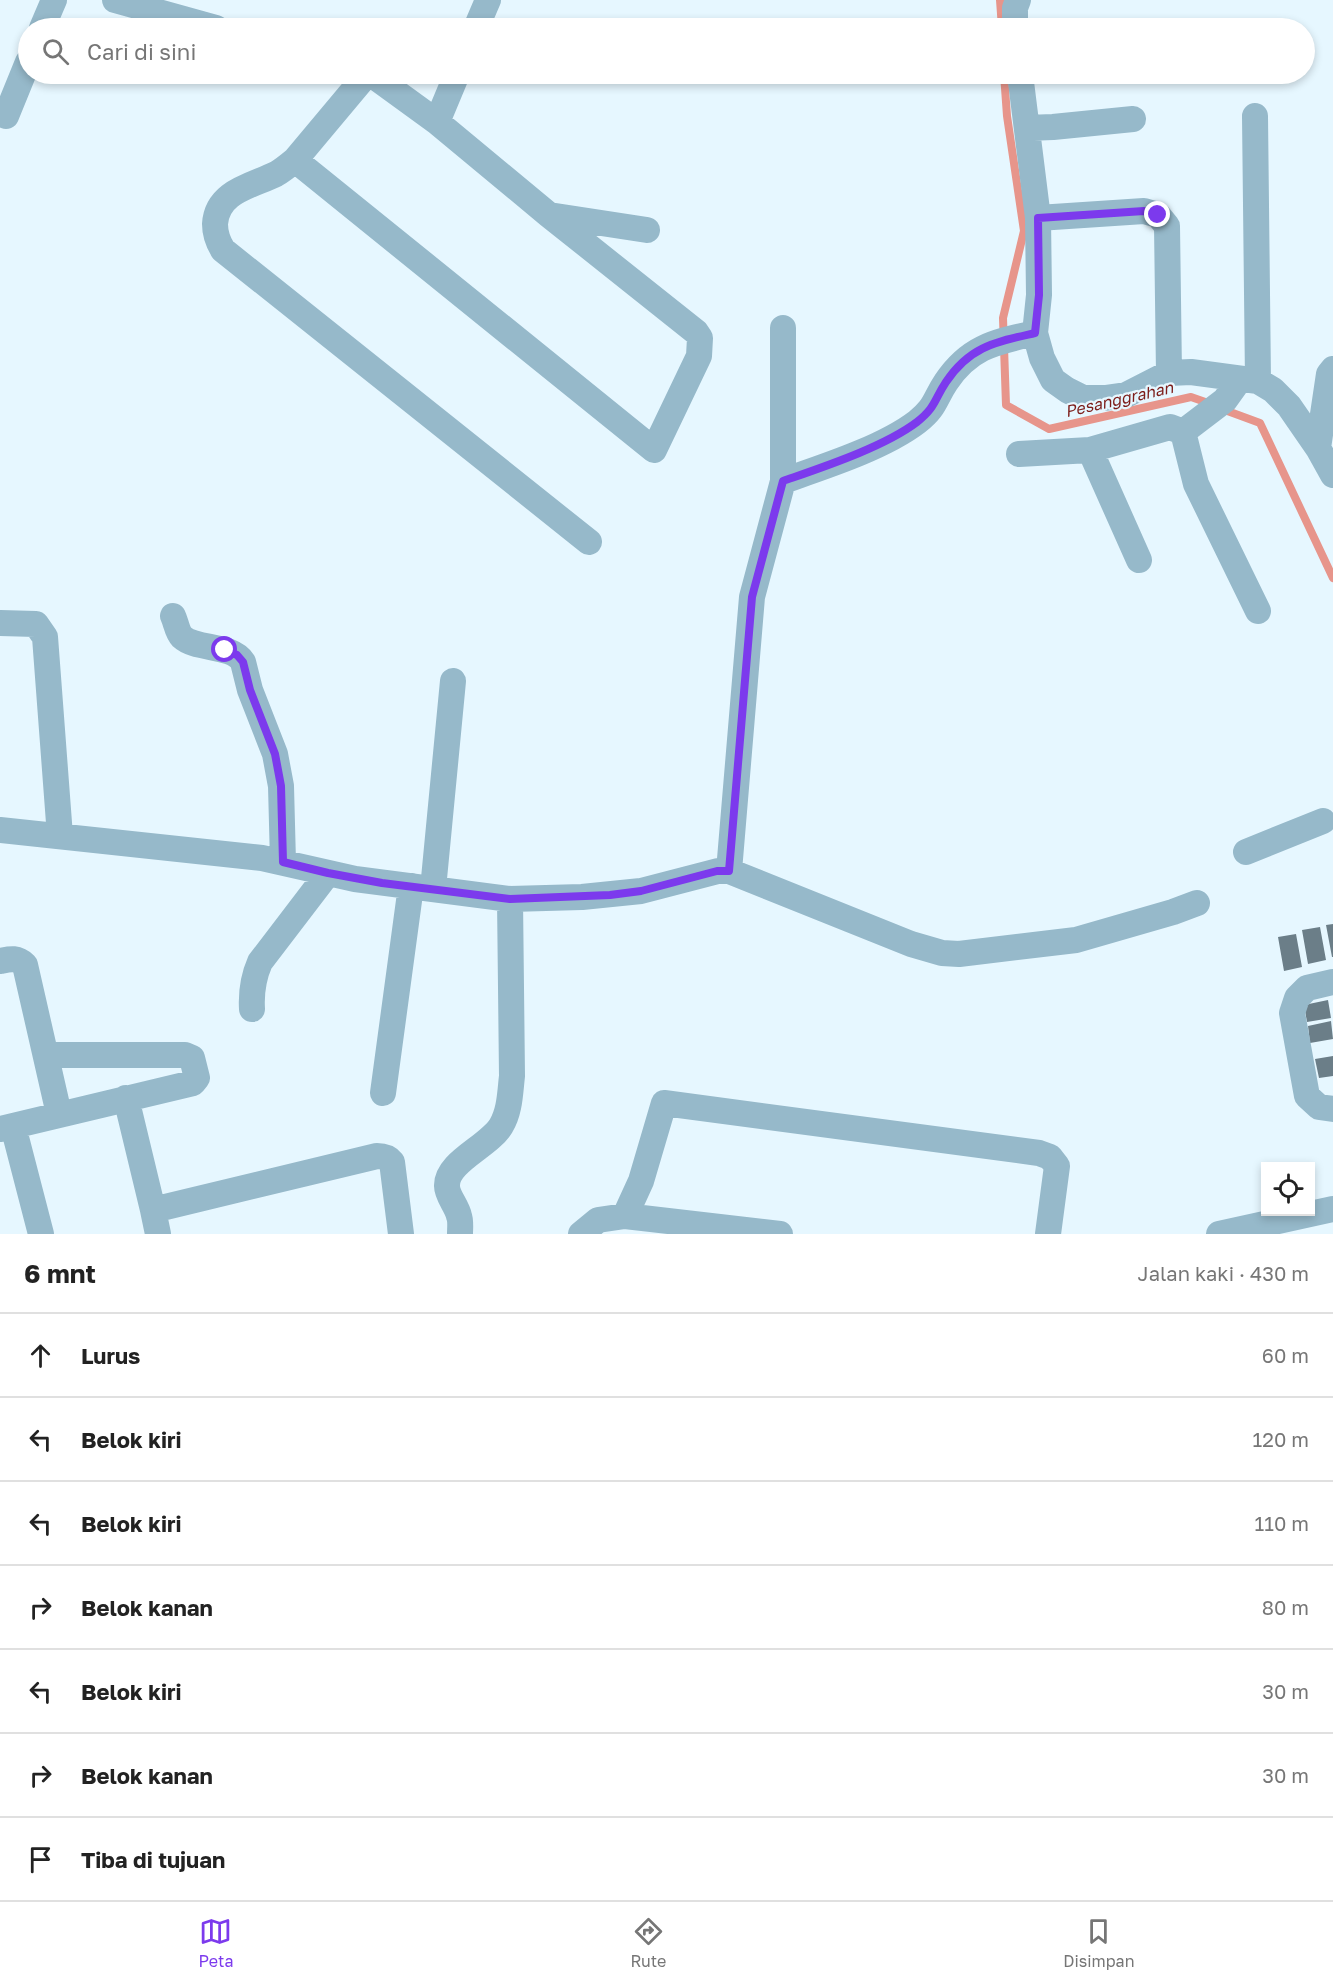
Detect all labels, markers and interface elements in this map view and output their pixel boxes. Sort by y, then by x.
search box [18,18,1315,84]
icon: search [39,35,72,68]
text: Cari di sini [87,38,196,65]
route end [1144,201,1170,227]
water label: Pesanggrahan [1063,377,1176,421]
route start [211,636,237,662]
map controls [1261,1162,1315,1216]
button: locate [1261,1162,1315,1216]
text: 6 mnt [24,1258,96,1289]
text: Jalan kaki · 430 m [1138,1261,1309,1285]
icon: ahead [24,1339,57,1372]
text: Lurus [81,1342,140,1369]
text: 60 m [1262,1343,1309,1367]
icon: left [24,1423,57,1456]
text: Belok kiri [81,1426,182,1453]
text: 120 m [1253,1427,1309,1451]
icon: left [24,1507,57,1540]
text: Belok kiri [81,1510,182,1537]
text: 110 m [1255,1511,1309,1535]
icon: right [24,1591,57,1624]
text: Belok kanan [81,1594,213,1621]
text: 80 m [1262,1595,1309,1619]
icon: left [24,1675,57,1708]
text: Belok kiri [81,1678,182,1705]
text: 30 m [1262,1679,1309,1703]
icon: right [24,1759,57,1792]
text: Belok kanan [81,1762,213,1789]
text: 30 m [1262,1763,1309,1787]
icon: arrive [24,1843,57,1876]
text: Tiba di tujuan [81,1846,225,1873]
tab: Peta [198,1915,234,1971]
tab: Rute [630,1915,666,1971]
tab: Disimpan [1063,1915,1134,1971]

